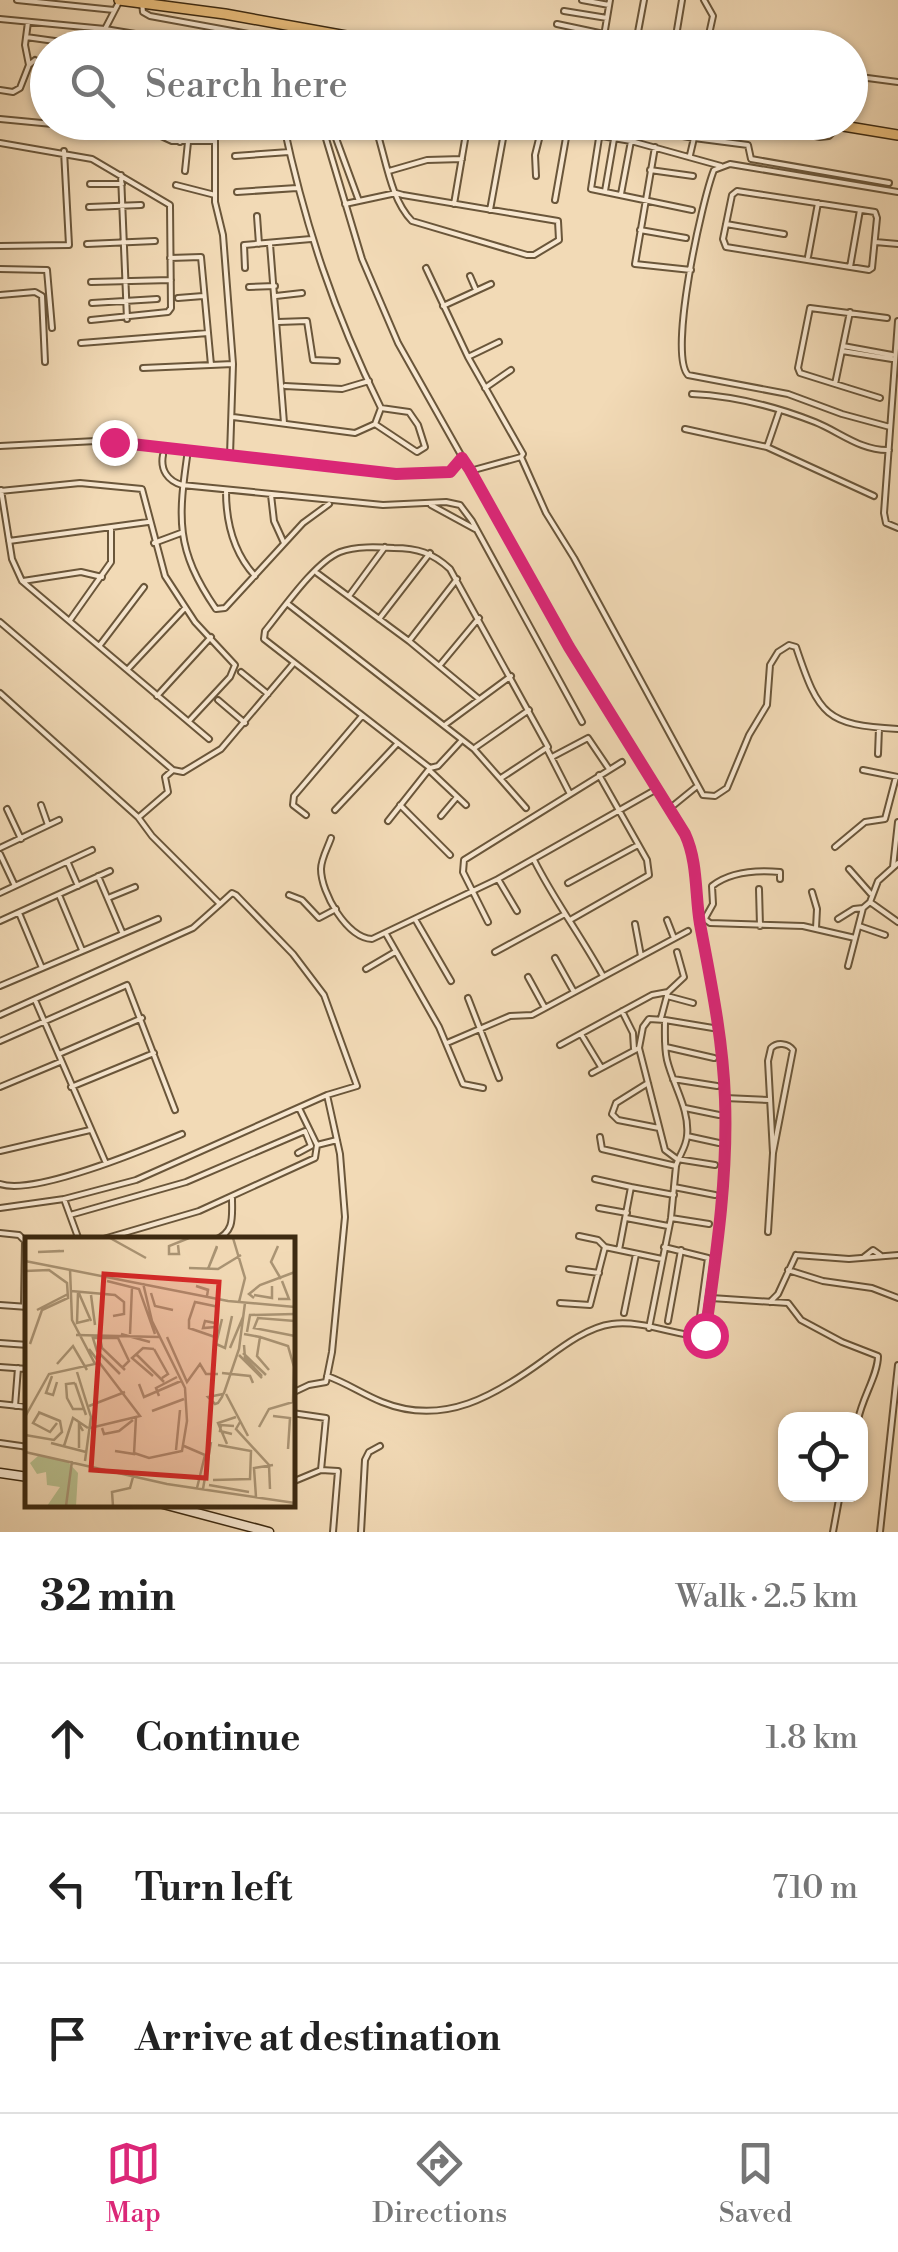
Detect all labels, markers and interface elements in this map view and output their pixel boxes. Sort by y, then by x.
search box [30,30,868,140]
icon: search [65,58,120,113]
text: Search here [145,62,348,109]
route end [92,420,138,466]
inset map [25,1237,295,1507]
route start [683,1313,729,1359]
map controls [778,1412,868,1502]
button: locate [778,1412,868,1502]
text: 32 min [40,1571,176,1624]
text: Walk · 2.5 km [676,1577,858,1617]
icon: ahead [40,1711,95,1766]
text: Continue [135,1715,300,1762]
text: 1.8 km [766,1718,858,1758]
icon: left [40,1861,95,1916]
text: Turn left [135,1865,292,1912]
text: 710 m [772,1868,858,1908]
icon: arrive [40,2011,95,2066]
text: Arrive at destination [135,2015,501,2062]
tab: Map [106,2136,161,2231]
tab: Directions [372,2136,507,2231]
tab: Saved [719,2136,792,2231]

